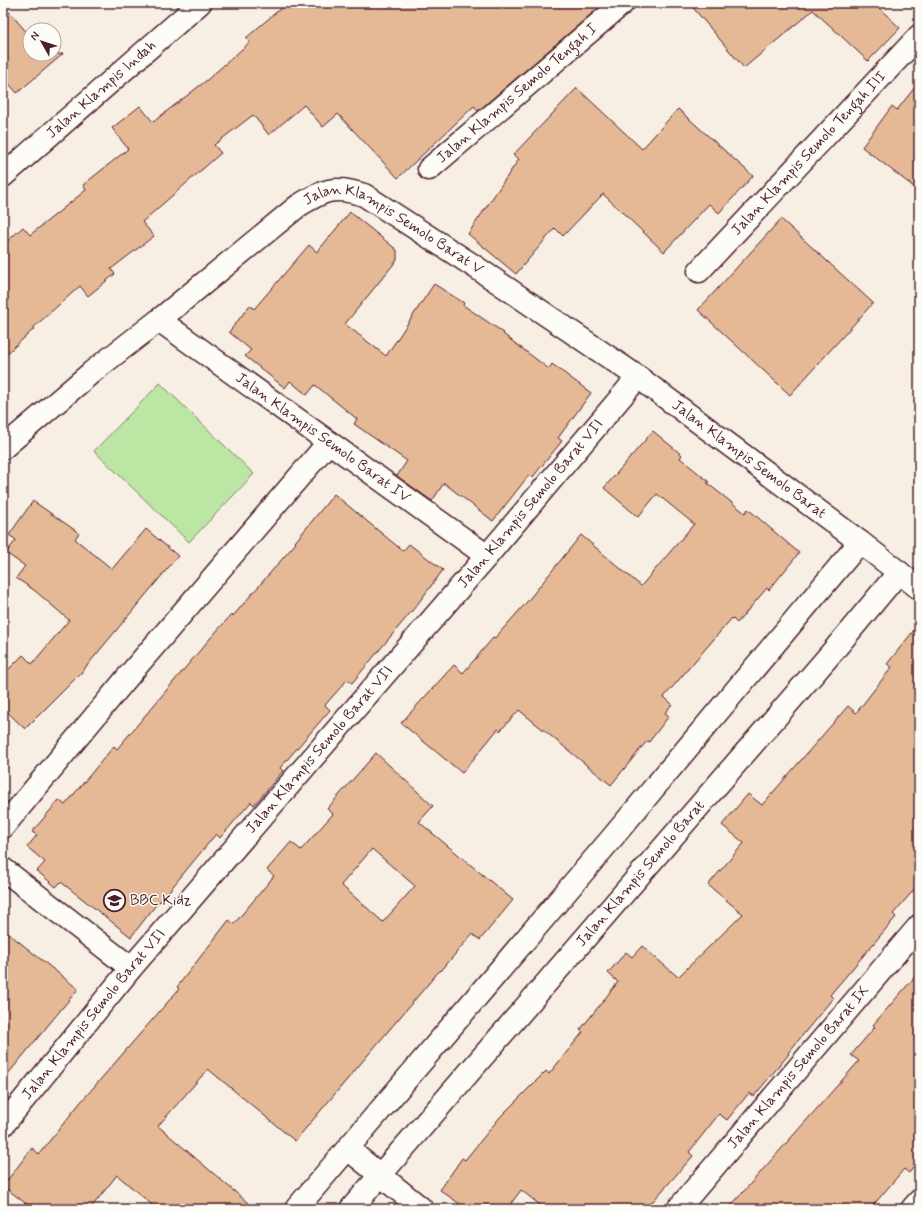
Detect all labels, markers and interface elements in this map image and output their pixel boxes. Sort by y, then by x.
street label: Jalan Klampis Semolo Tengah I [432,19,602,168]
north arrow [22,22,62,62]
text: N [27,29,43,44]
street label: Jalan Klampis Indah [42,36,161,143]
street label: Jalan Klampis Semolo Tengah III [727,67,891,240]
street label: Jalan Klampis Semolo Barat V [300,180,488,280]
street label: Jalan Klampis Semolo Barat IV [231,368,415,508]
street label: Jalan Klampis Semolo Barat [668,395,830,524]
street label: Jalan Klampis Semolo Barat VII [453,415,608,593]
street label: Jalan Klampis Semolo Barat VII [241,662,398,838]
street label: Jalan Klampis Semolo Barat [572,796,710,951]
school or university icon: BBC Kidz [102,888,128,914]
place label: BBC Kidz [130,891,192,911]
street label: Jalan Klampis Semolo Barat VII [17,925,170,1104]
street label: Jalan Klampis Semolo Barat IX [723,981,874,1153]

